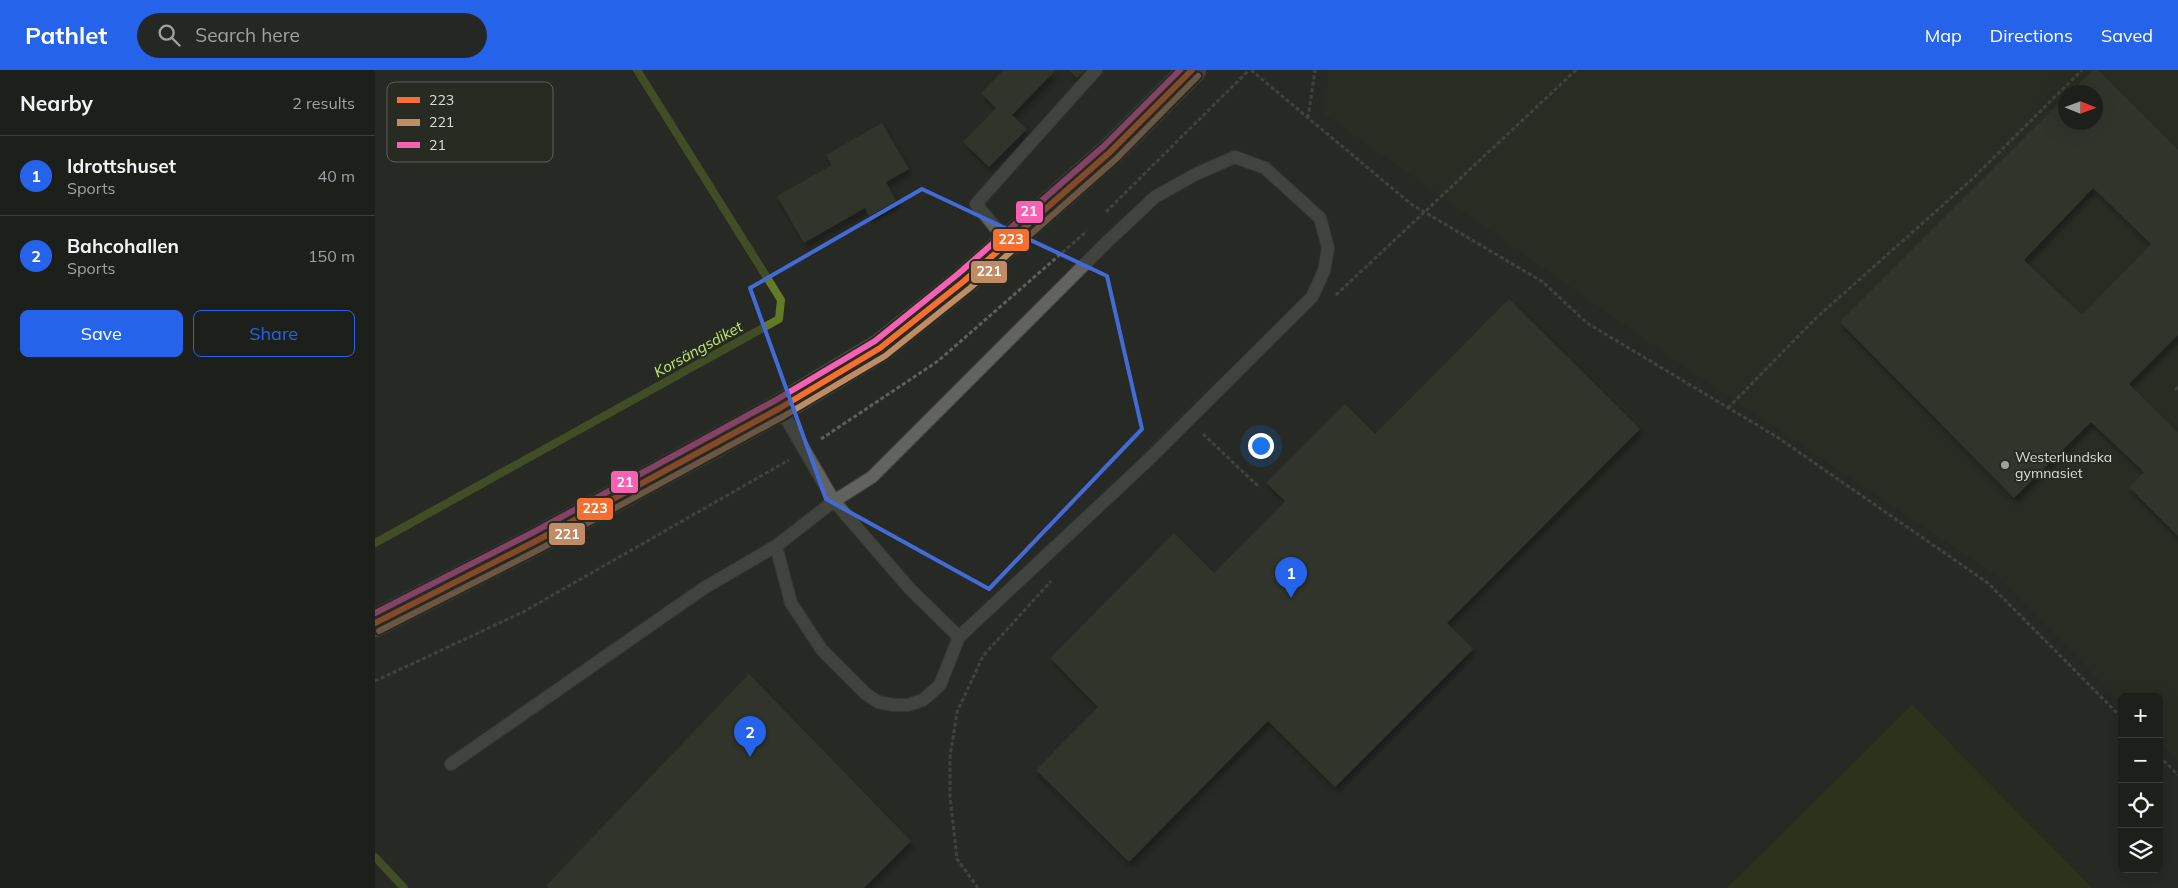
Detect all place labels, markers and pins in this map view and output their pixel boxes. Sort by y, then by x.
place label: Westerlundska gymnasiet [2015,448,2112,482]
marker: Westerlundska gymnasiet [1999,459,2011,471]
pin: 1 [1275,557,1307,598]
pin: 2 [734,716,766,757]

